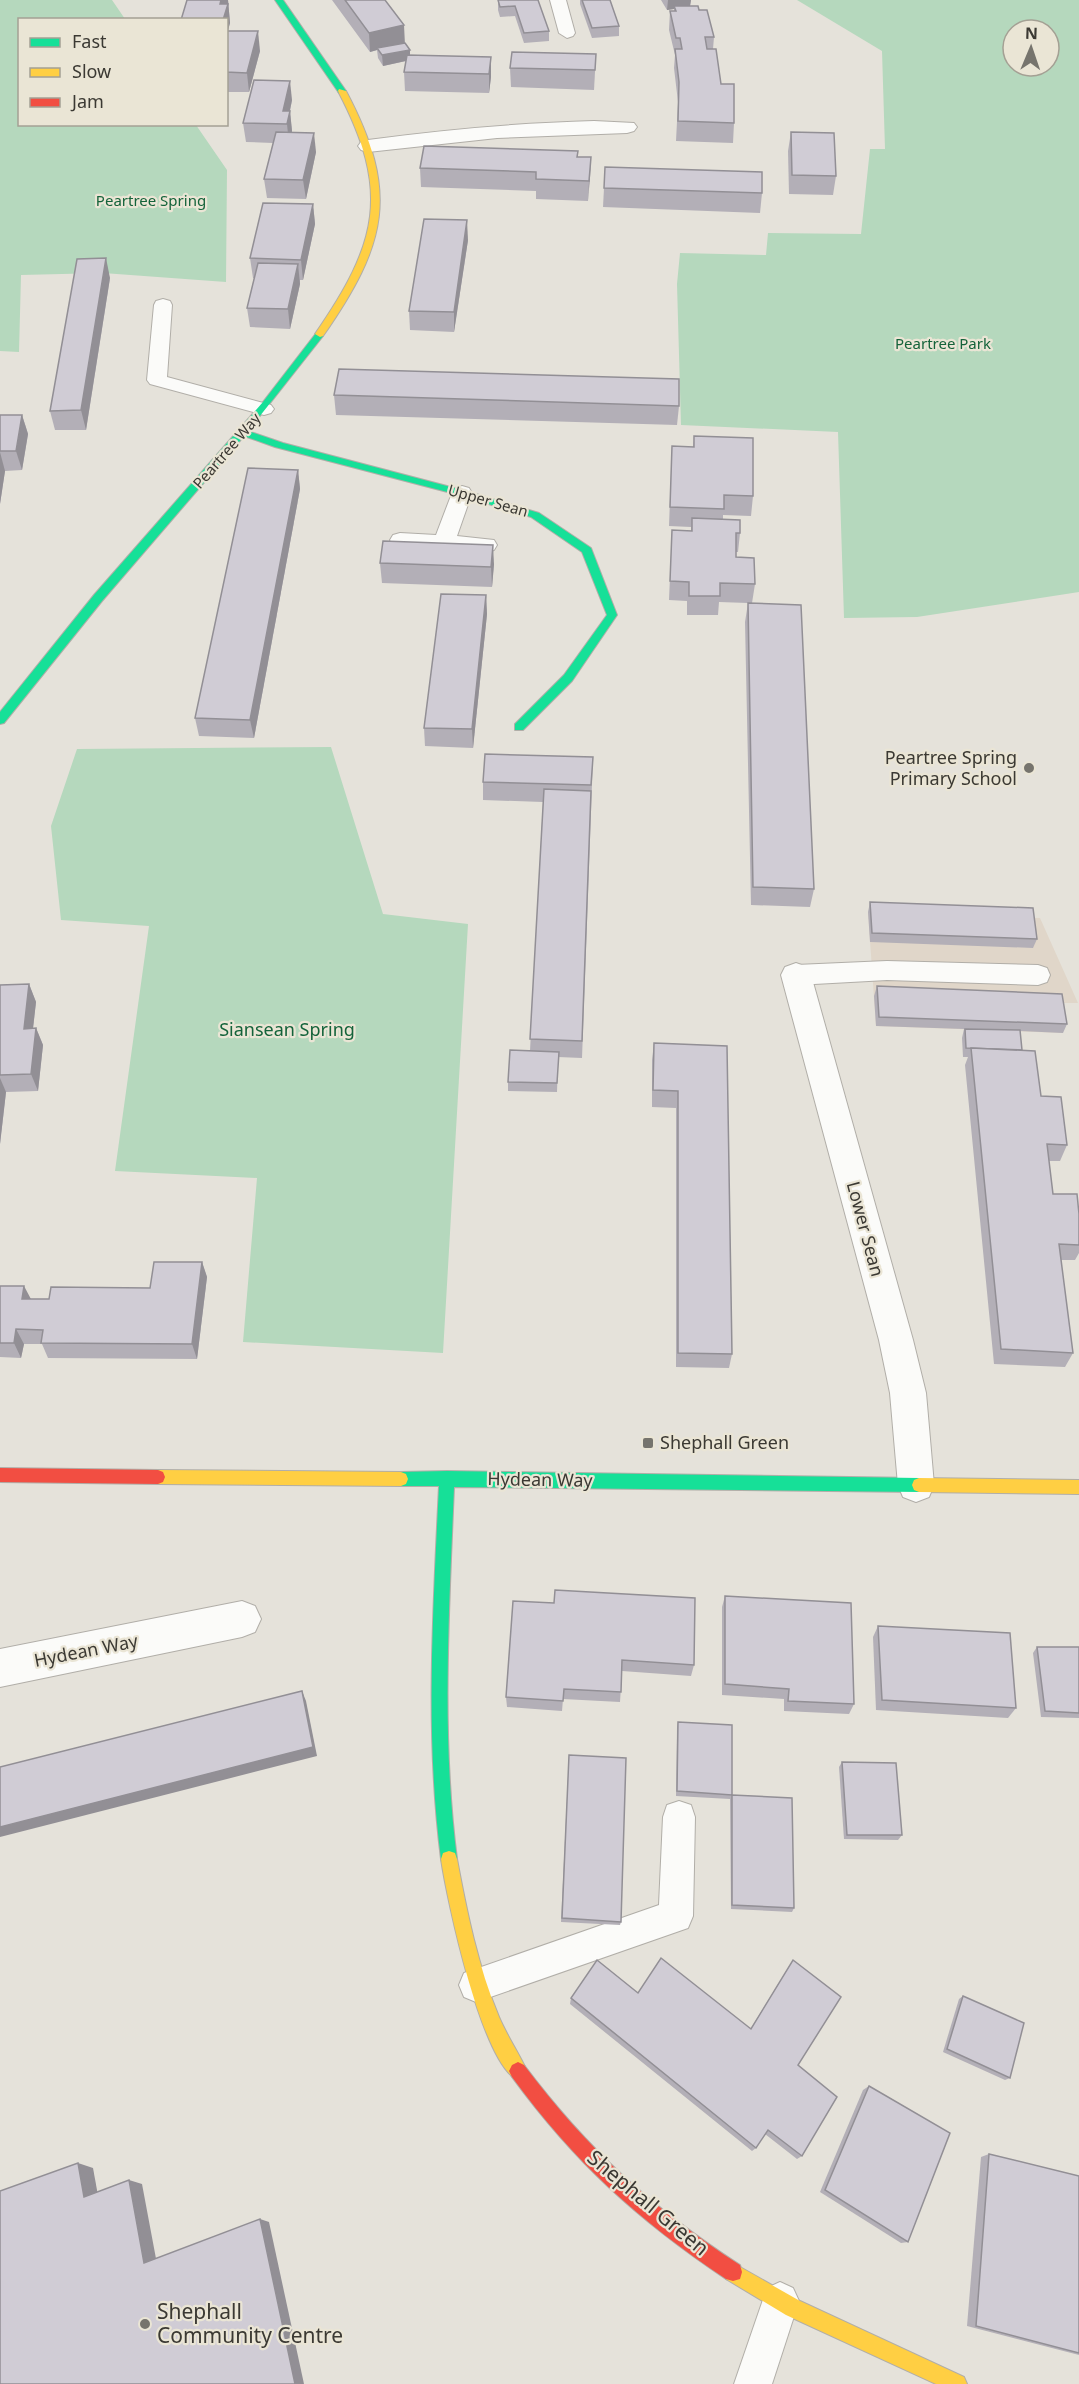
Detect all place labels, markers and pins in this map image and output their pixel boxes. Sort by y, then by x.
place label: Peartree Spring Primary School [885,745,1017,790]
marker: Peartree Spring Primary School [1022,761,1036,775]
place label: Shephall Green [660,1430,789,1454]
marker: Shephall Green [641,1436,655,1450]
place label: Shephall Community Centre [157,2297,343,2349]
marker: Shephall Community Centre [138,2317,152,2331]

